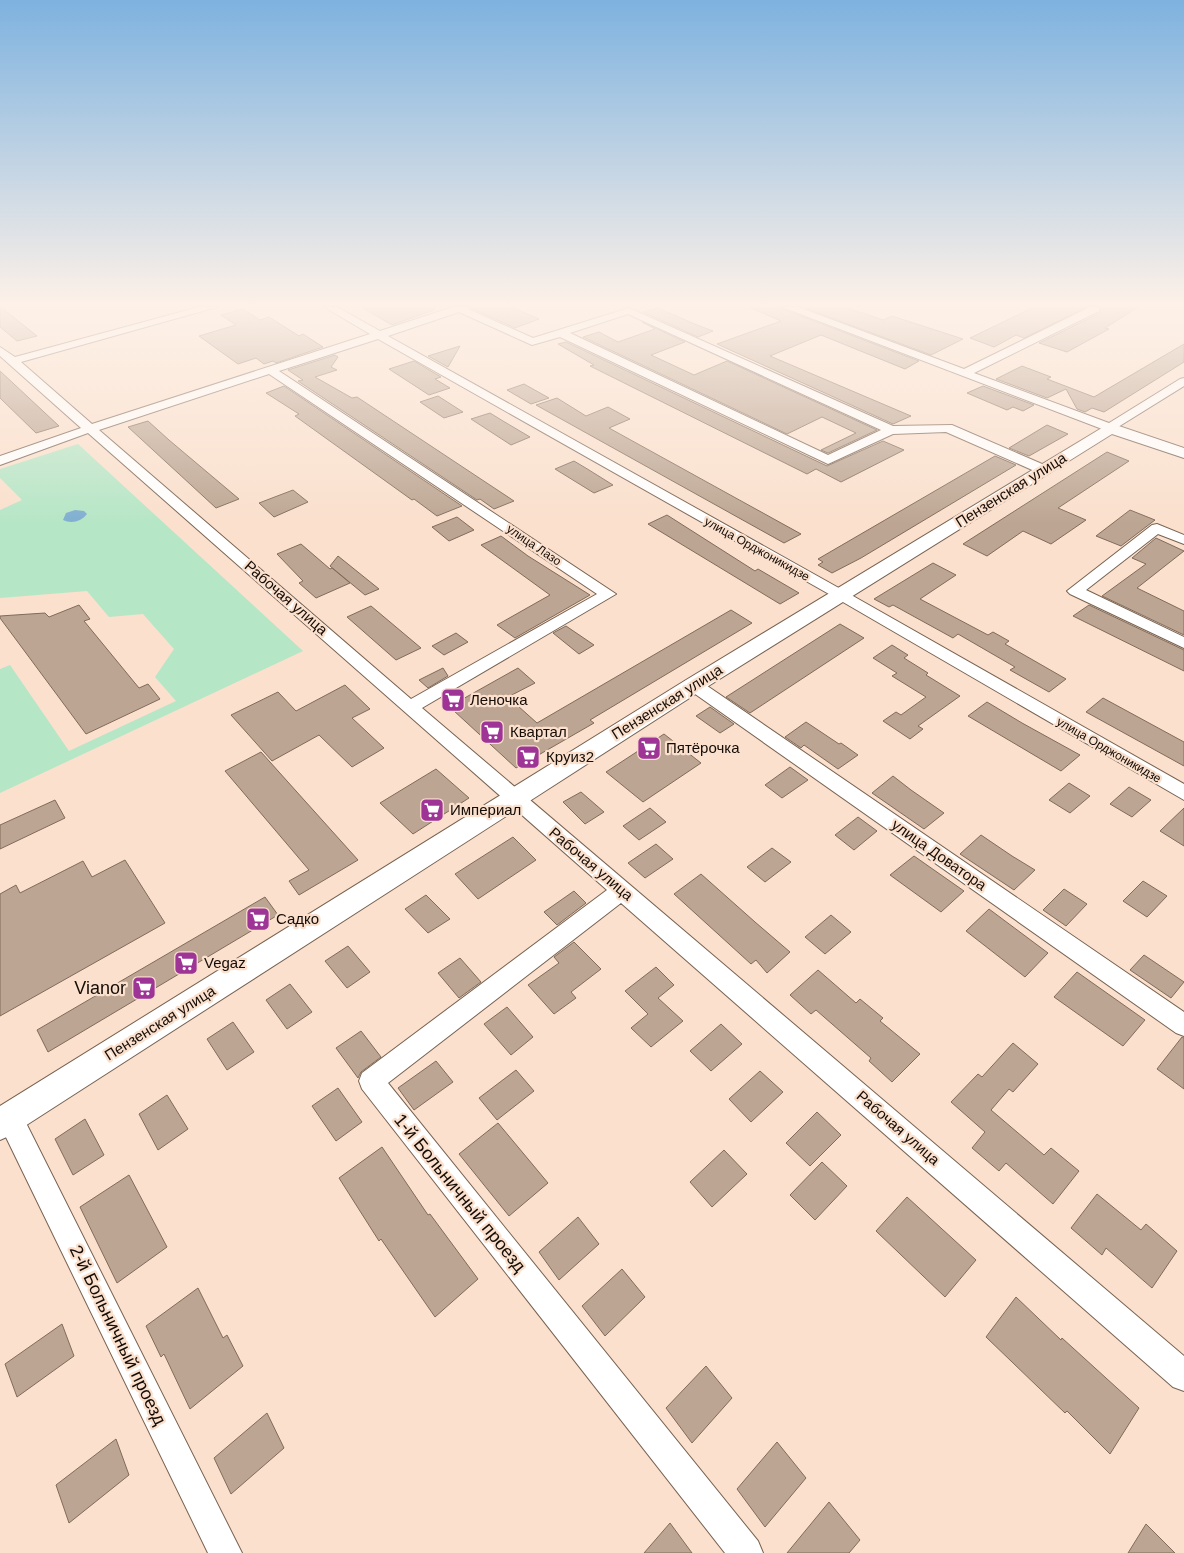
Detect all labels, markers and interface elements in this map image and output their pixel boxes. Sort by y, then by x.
street label: Пензенская улица [952,448,1070,530]
street label: улица Орджоникидзе [702,514,812,584]
street label: улица Лазо [504,522,564,569]
street label: Рабочая улица [241,557,332,639]
street label: Пензенская улица [608,660,726,742]
supermarket icon: Леночка [440,687,466,713]
place label: Леночка [470,691,528,708]
street label: улица Орджоникидзе [1054,714,1164,786]
supermarket icon: Квартал [479,719,505,745]
place label: Квартал [510,723,567,740]
supermarket icon: Пятёрочка [636,735,662,761]
place label: Пятёрочка [666,739,740,756]
supermarket icon: Круиз2 [515,744,541,770]
place label: Круиз2 [546,748,594,765]
supermarket icon: Империал [419,797,445,823]
place label: Империал [450,801,521,818]
street label: улица Доватора [889,816,990,894]
street label: Рабочая улица [546,824,637,904]
supermarket icon: Садко [245,906,271,932]
place label: Садко [276,910,319,927]
supermarket icon: Vegaz [173,950,199,976]
place label: Vegaz [204,954,246,971]
supermarket icon: Vianor [131,975,157,1001]
place label: Vianor [74,978,126,998]
street label: Пензенская улица [101,981,219,1063]
street label: Рабочая улица [853,1087,944,1169]
street label: 1-й Больничный проезд [390,1110,530,1276]
street label: 2-й Больничный проезд [66,1242,170,1429]

